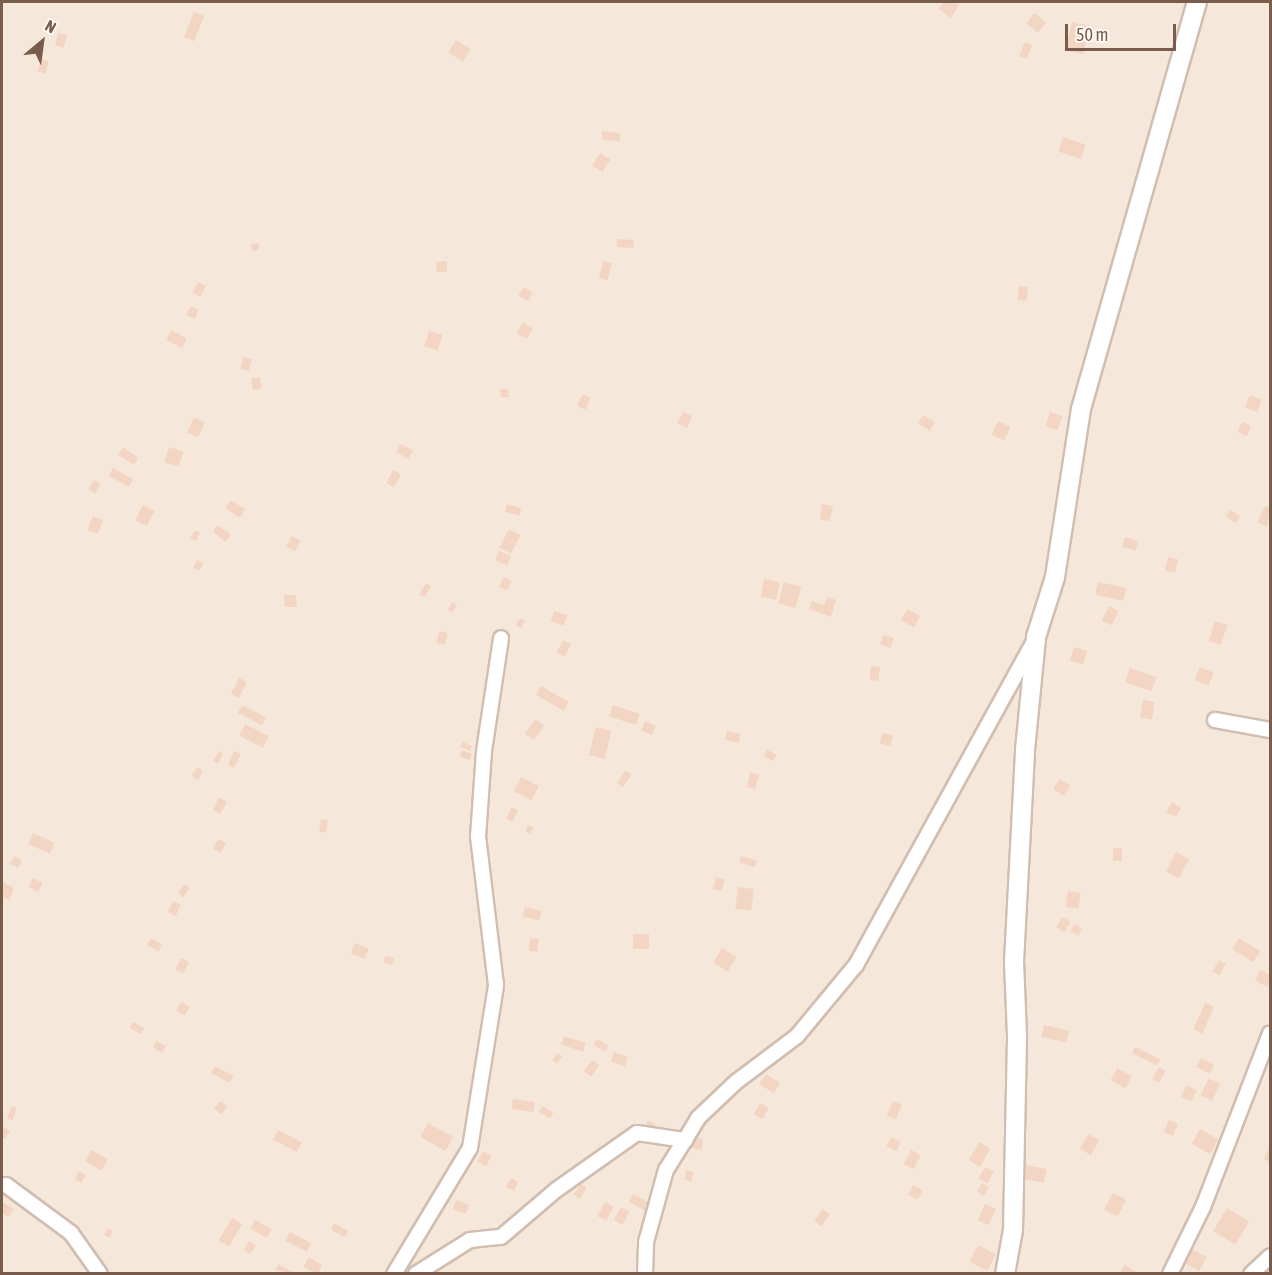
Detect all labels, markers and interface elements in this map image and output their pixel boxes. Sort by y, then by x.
north arrow [12,12,72,72]
scale bar [1068,12,1179,50]
text: N [42,16,59,36]
text: 50 m [1076,24,1108,45]

